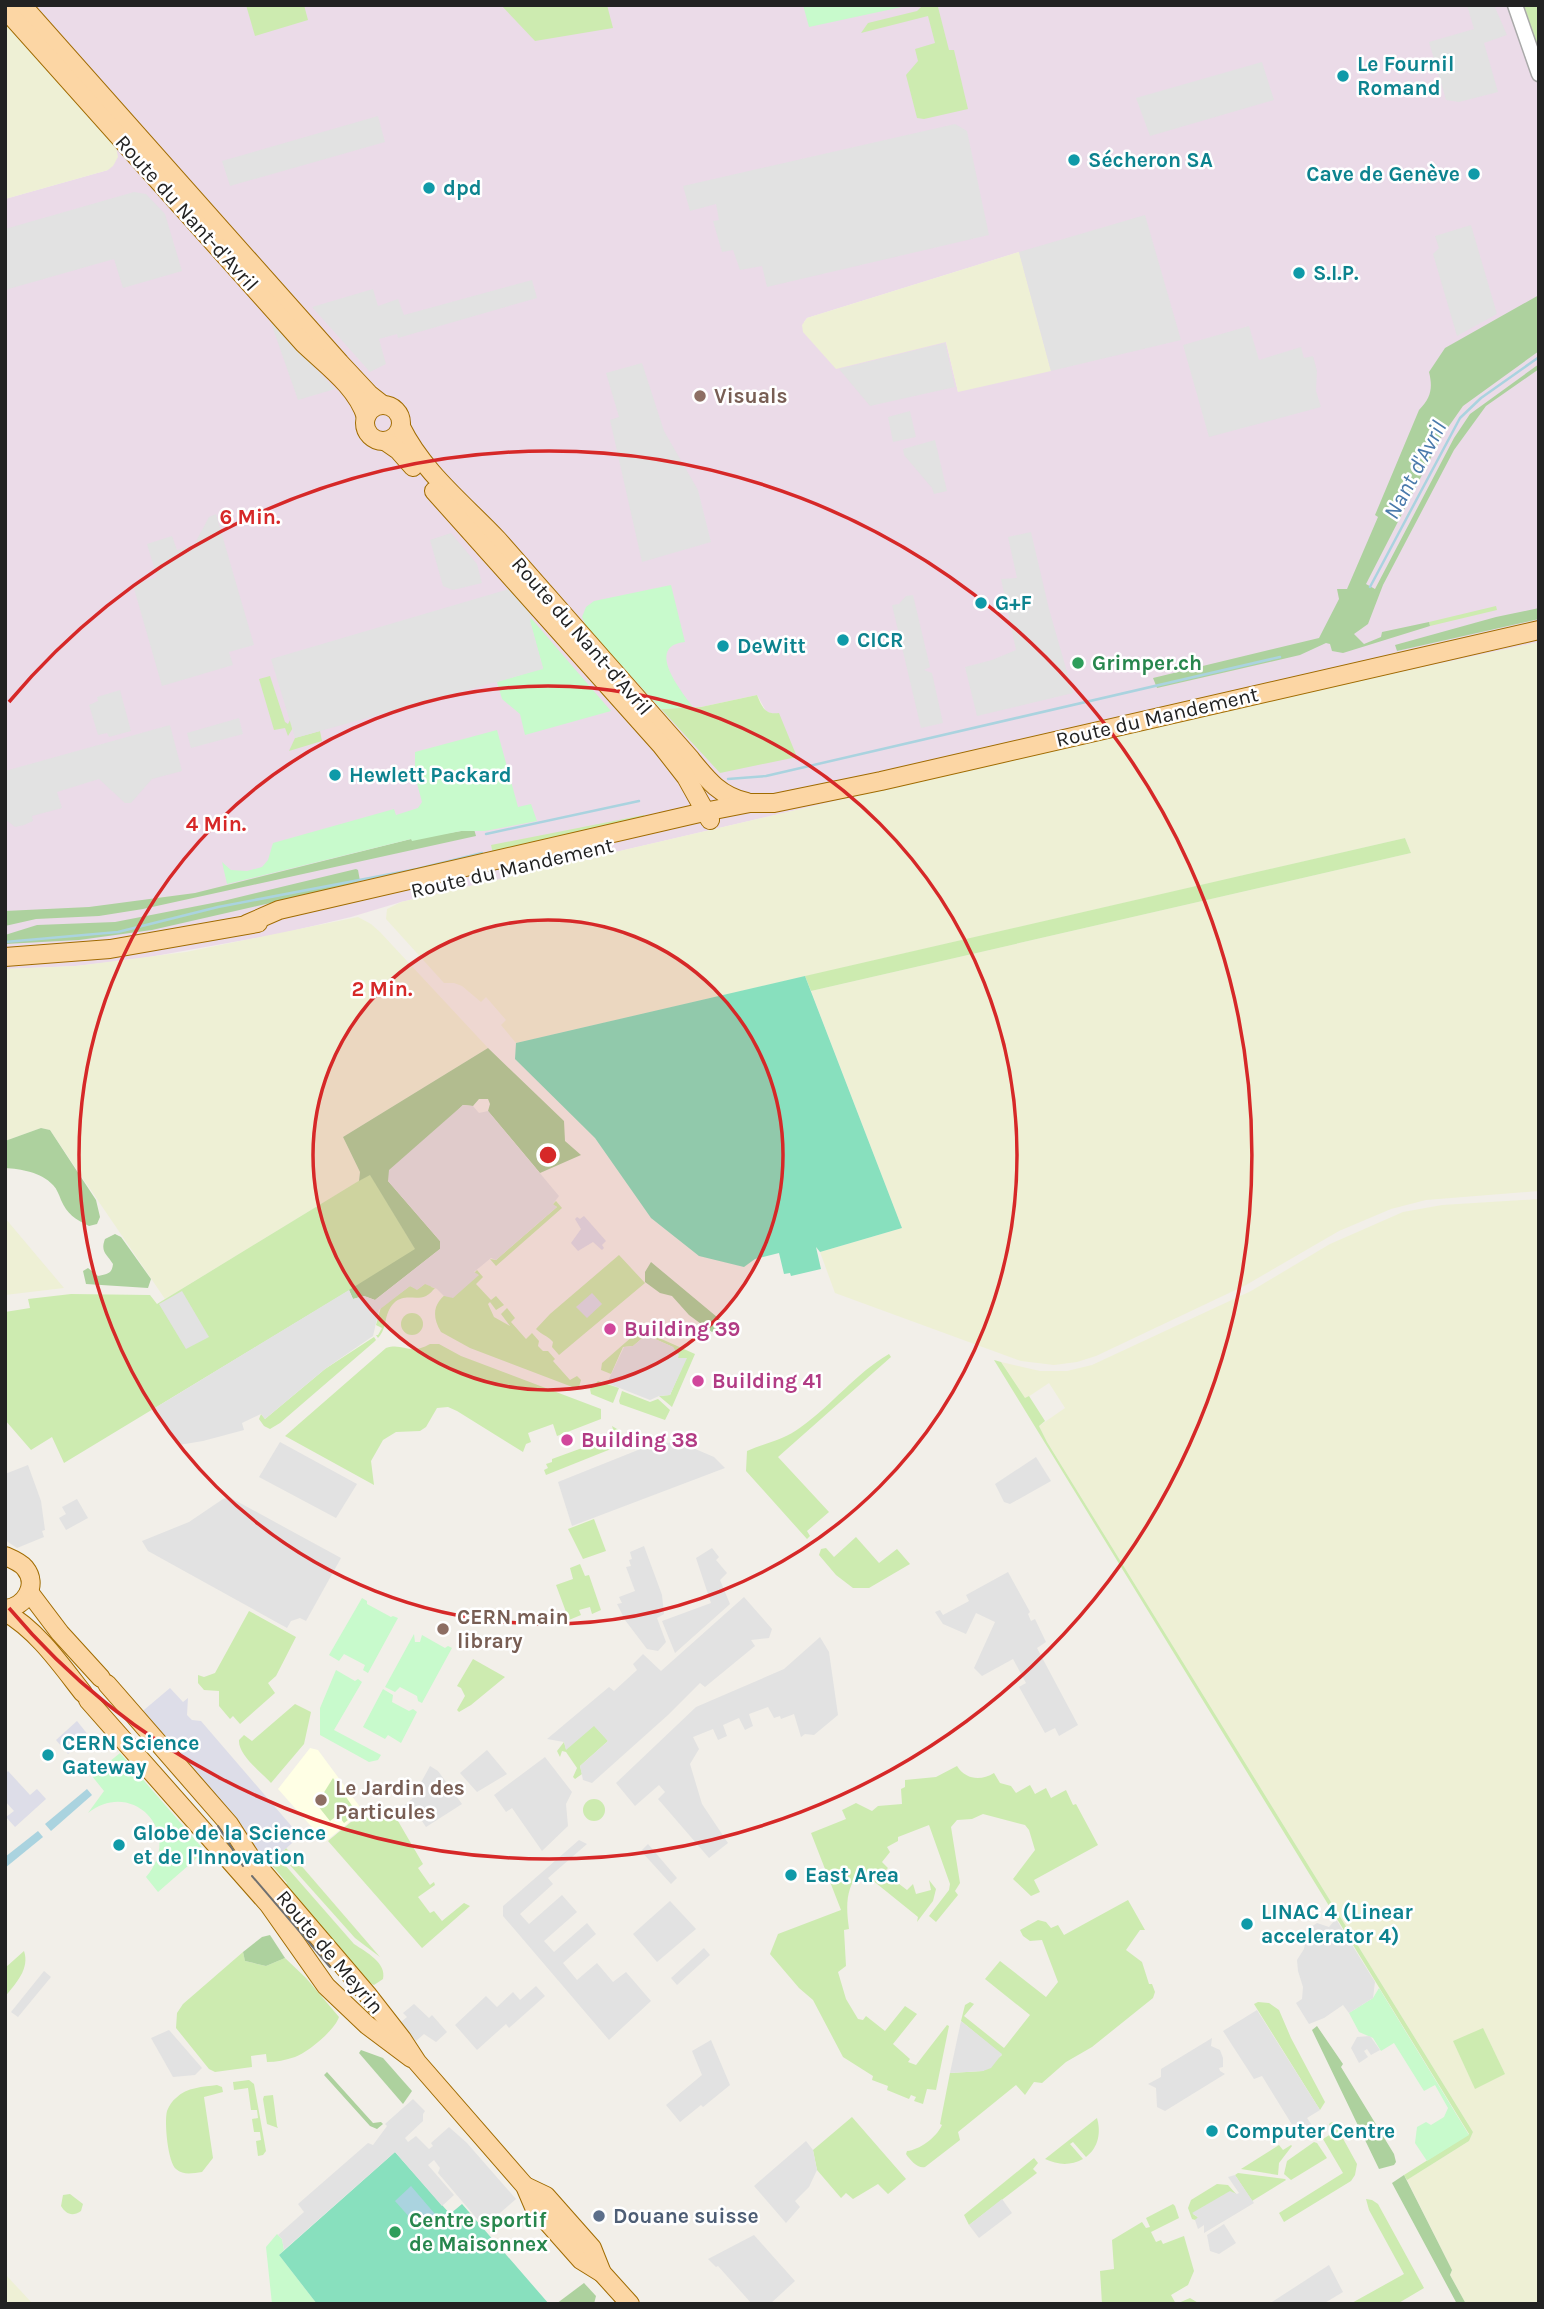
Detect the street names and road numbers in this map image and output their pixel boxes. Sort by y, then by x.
street label: Route du Nant-d'Avril [111,130,263,296]
street label: Route du Nant-d'Avril [507,552,657,720]
street label: Route du Mandement [1053,682,1261,752]
street label: Route du Mandement [408,833,616,903]
street label: Route de Meyrin [271,1885,389,2019]

